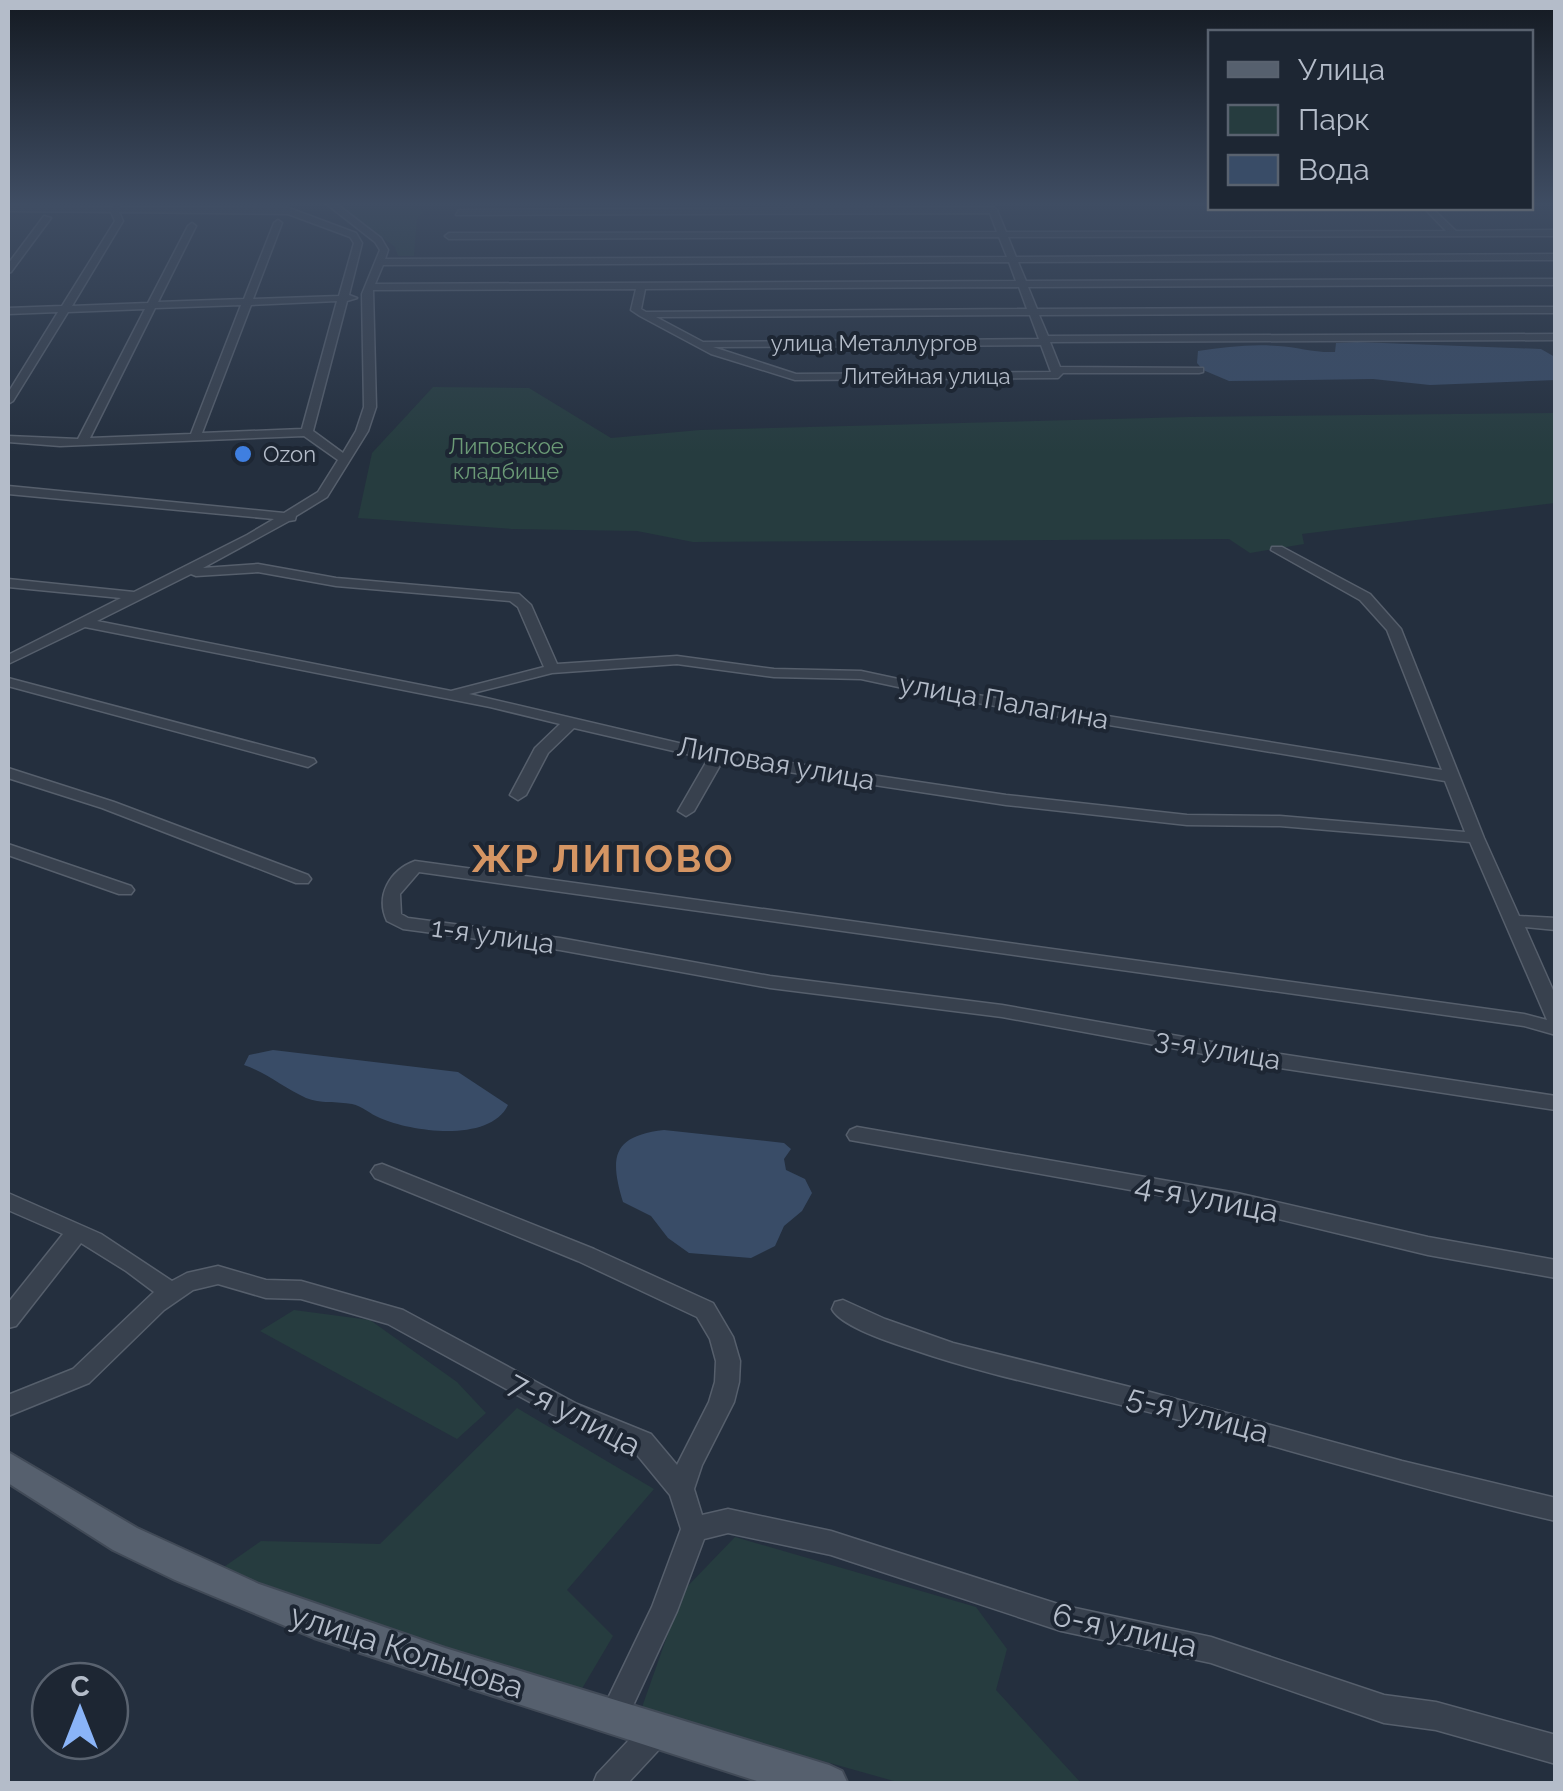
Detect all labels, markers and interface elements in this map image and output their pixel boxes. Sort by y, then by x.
legend [1208,30,1533,210]
text: Улица [1298,52,1385,87]
text: Парк [1298,102,1370,137]
text: Вода [1298,152,1370,187]
street label: улица Металлургов [771,330,977,356]
street label: Литейная улица [842,363,1011,389]
park label: Липовское кладбище [448,433,564,484]
place label: Ozon [263,441,316,467]
marker: Ozon [232,443,254,465]
street label: улица Палагина [896,667,1111,736]
street label: Липовая улица [675,730,877,797]
district label: ЖР ЛИПОВО [471,836,735,881]
street label: 1-я улица [429,911,556,960]
street label: 3-я улица [1153,1022,1283,1077]
street label: 4-я улица [1132,1165,1282,1230]
street label: 7-я улица [503,1363,648,1464]
street label: 5-я улица [1123,1377,1273,1450]
street label: улица Кольцова [286,1595,528,1706]
street label: 6-я улица [1049,1595,1201,1664]
north arrow [30,1661,130,1761]
text: С [70,1670,90,1703]

